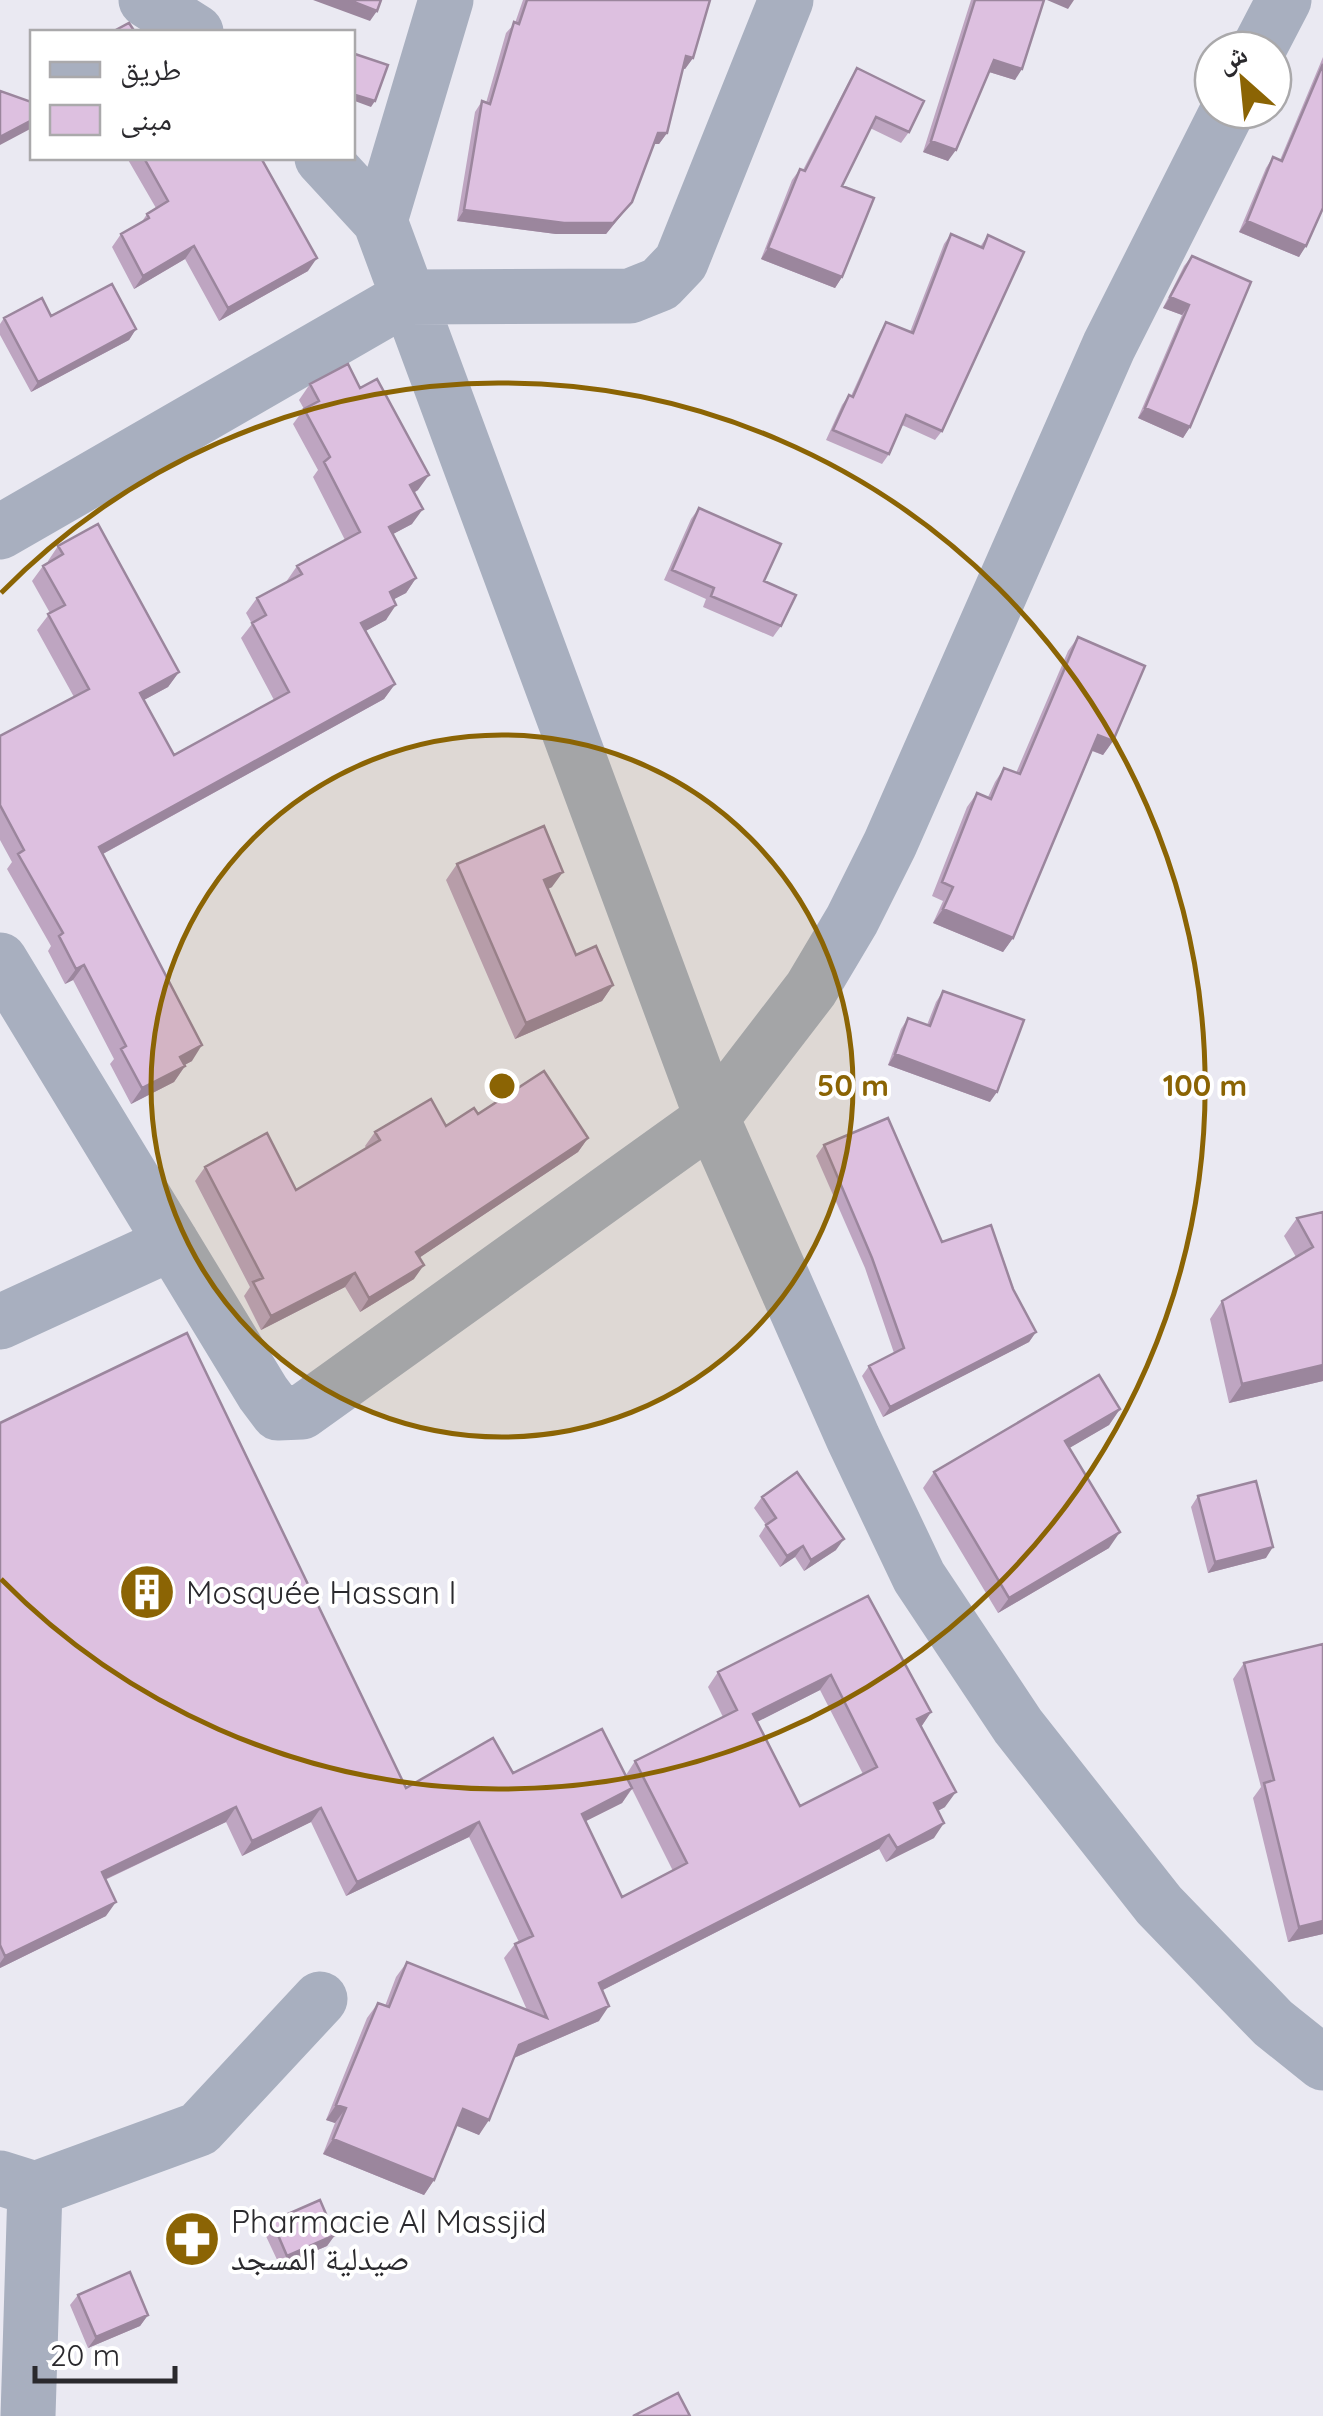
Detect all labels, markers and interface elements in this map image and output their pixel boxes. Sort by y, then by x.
legend [30,30,355,160]
north arrow [1193,30,1293,130]
text: ش [1210,35,1253,80]
text: طريق [120,50,181,88]
text: مبنى [120,100,172,138]
text: 50 m [817,1066,889,1104]
text: 100 m [1163,1066,1247,1104]
centre of rings [484,1068,520,1104]
building icon: Mosquée Hassan I [117,1562,177,1622]
place label: Mosquée Hassan I [186,1572,457,1612]
place label: Pharmacie Al Massjid صيدلية المسجد [231,2201,546,2278]
pharmacy icon: Pharmacie Al Massjid صيدلية المسجد [162,2209,222,2269]
scale bar [35,2321,175,2383]
text: 20 m [50,2336,120,2374]

